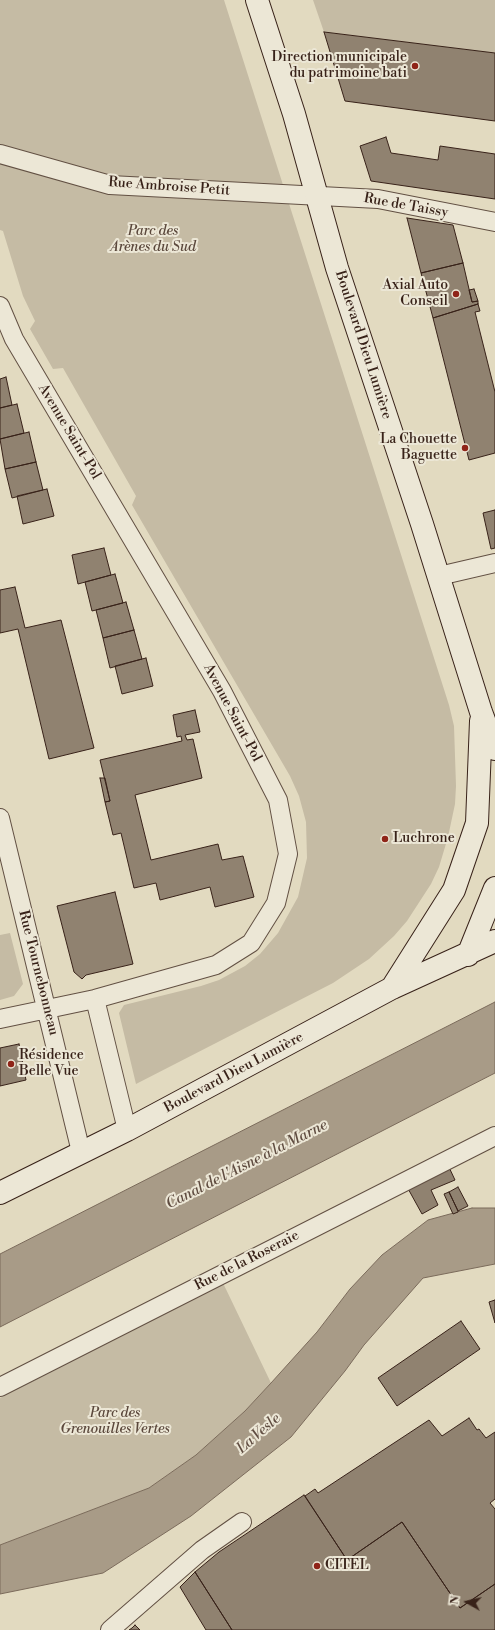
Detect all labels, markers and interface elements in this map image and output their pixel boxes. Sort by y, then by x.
place label: Direction municipale du patrimoine bati [271,50,407,82]
marker: Direction municipale du patrimoine bati [410,61,420,71]
street label: Rue Ambroise Petit [108,174,230,200]
street label: Rue de Taissy [362,190,450,222]
park label: Parc des Arènes du Sud [110,224,196,256]
street label: Boulevard Dieu Lumière [331,269,395,421]
place label: Axial Auto Conseil [382,278,448,310]
marker: Axial Auto Conseil [451,289,461,299]
street label: Avenue Saint-Pol [34,381,104,483]
place label: La Chouette Baguette [380,432,457,464]
marker: La Chouette Baguette [460,443,470,453]
street label: Avenue Saint-Pol [199,661,265,765]
place label: Luchrone [393,831,455,847]
marker: Luchrone [380,834,390,844]
street label: Rue Tournebonneau [14,909,62,1037]
street label: Boulevard Dieu Lumière [162,1029,306,1117]
place label: Résidence Belle Vue [19,1048,84,1080]
marker: Résidence Belle Vue [6,1059,16,1069]
water label: Canal de l'Aisne à la Marne [163,1116,331,1214]
street label: Rue de la Roseraie [192,1227,302,1295]
park label: Parc des Grenouilles Vertes [60,1406,170,1438]
water label: La Vesle [233,1410,285,1458]
place label: CITEL [325,1558,369,1574]
marker: CITEL [312,1561,322,1571]
north arrow [447,1582,487,1622]
text: N [448,1595,463,1606]

